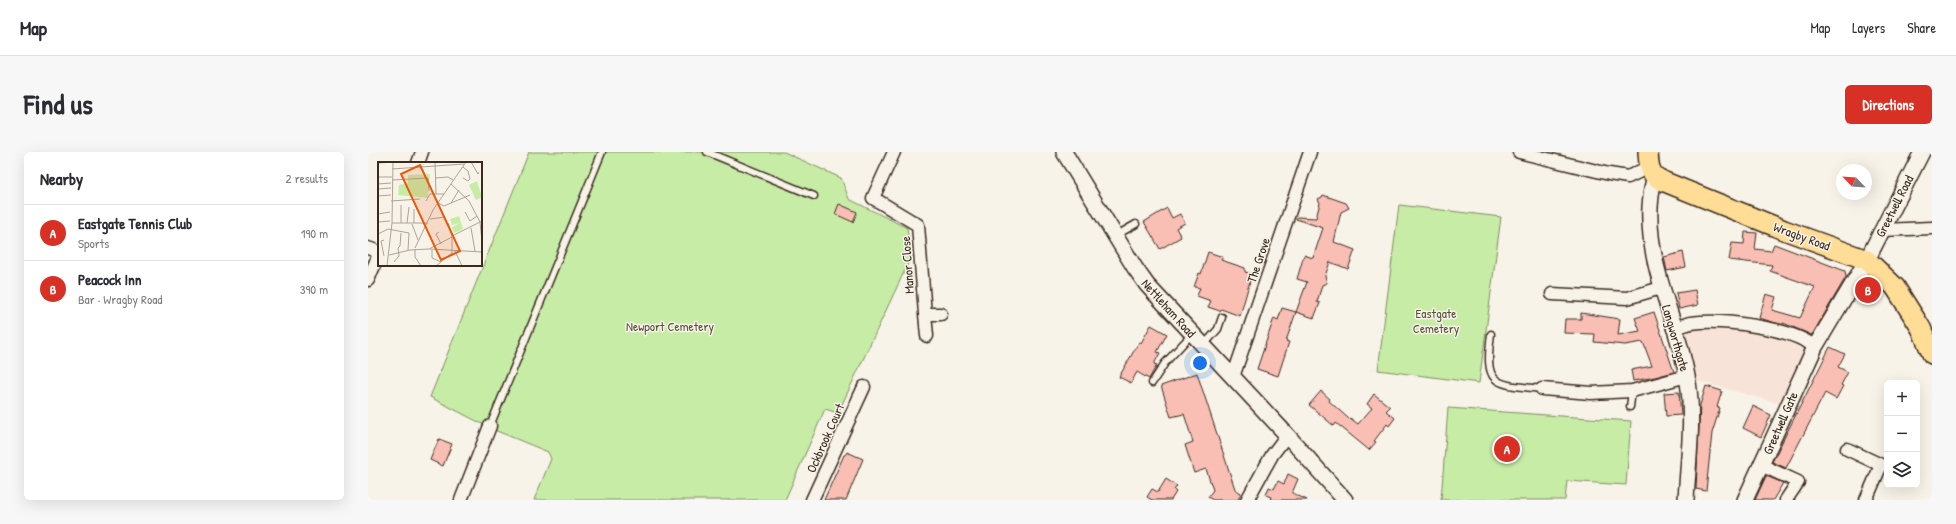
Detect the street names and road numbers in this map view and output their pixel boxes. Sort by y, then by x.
street label: Greetwell Road [1871,172,1917,240]
street label: Wragby Road [1771,217,1833,255]
street label: Manor Close [896,235,918,295]
street label: The Grove [1242,235,1274,285]
street label: Nettleham Road [1138,275,1200,341]
street label: Langworthgate [1658,303,1694,373]
street label: Greetwell Gate [1758,389,1802,457]
street label: Ockbrook Court [802,400,848,475]

